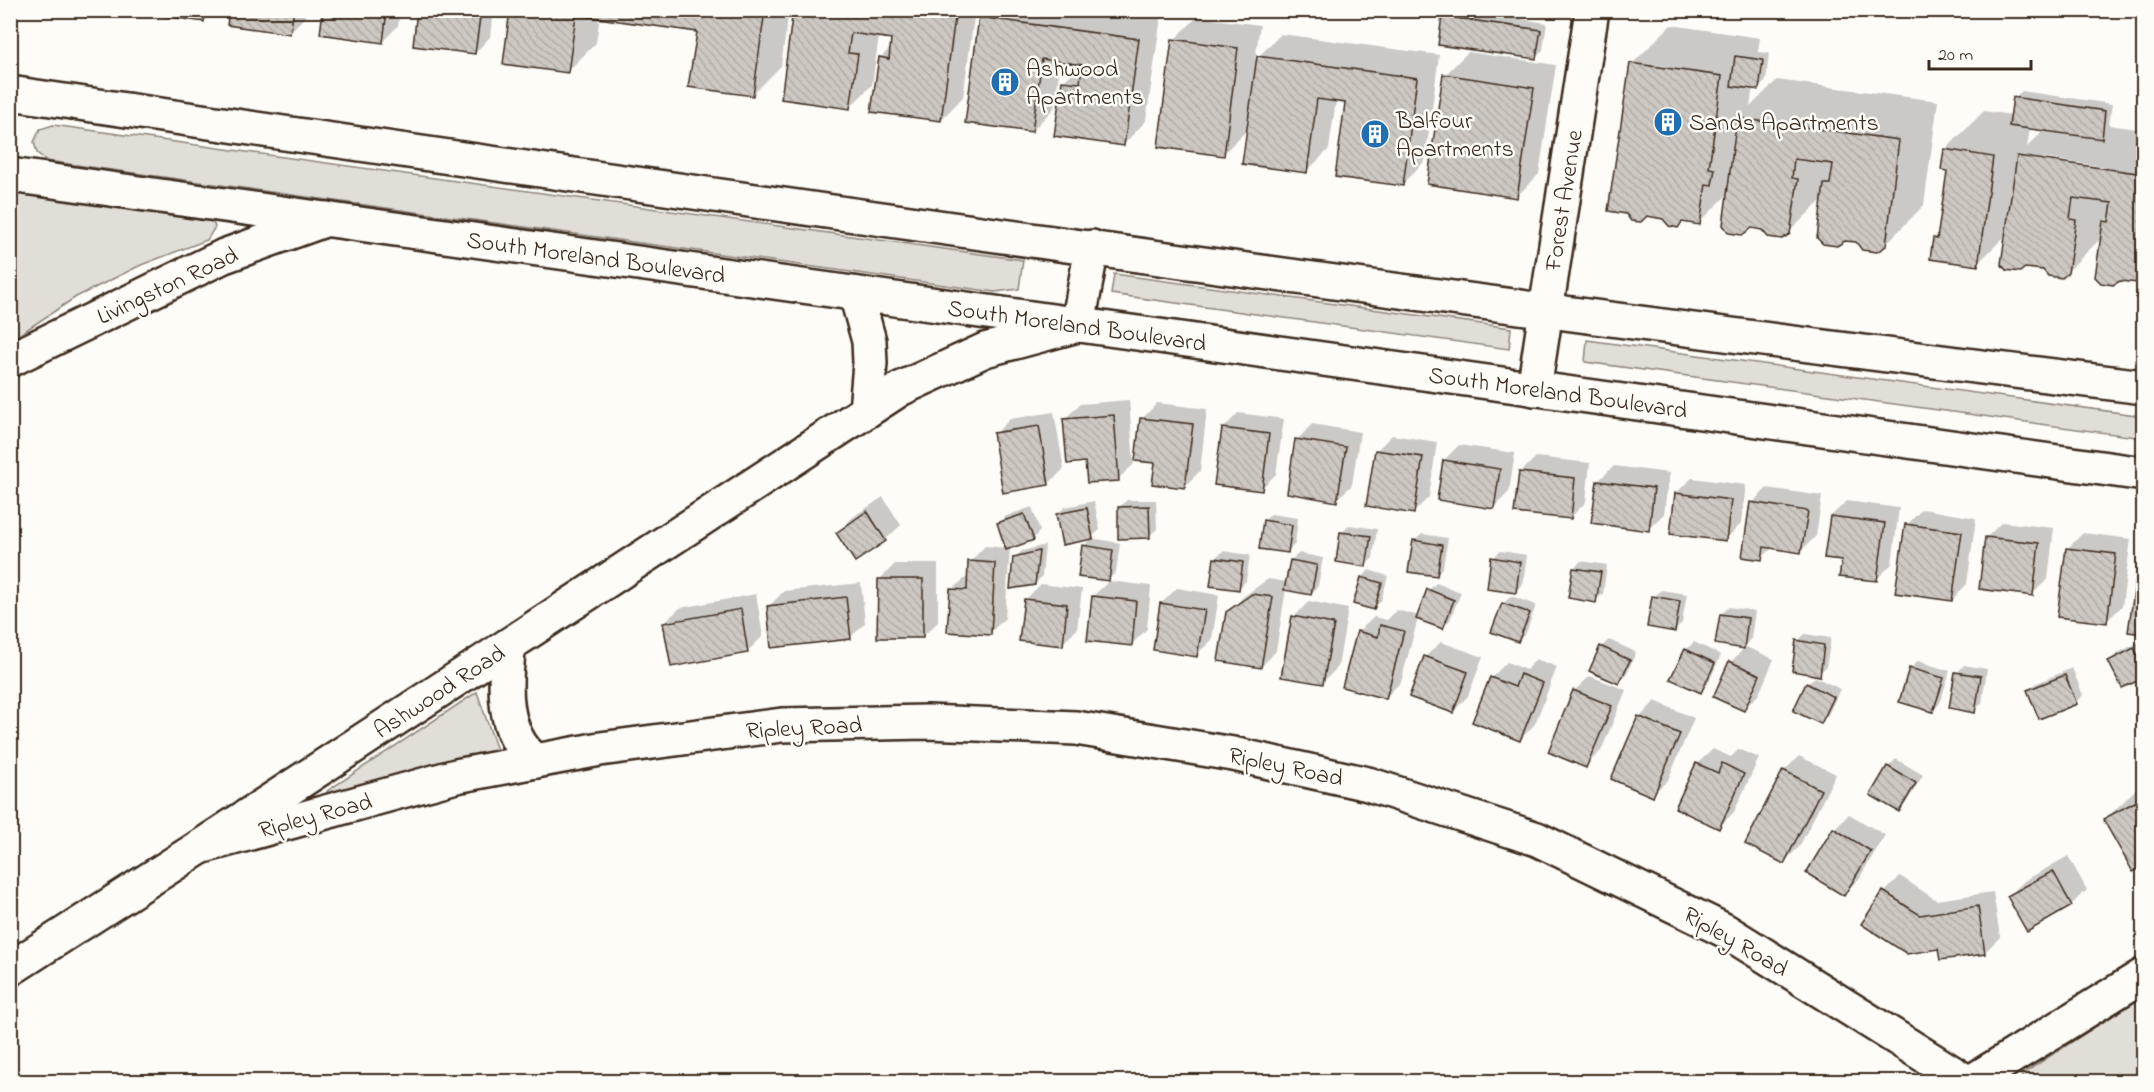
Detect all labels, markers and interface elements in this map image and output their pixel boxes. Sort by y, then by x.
scale bar [1929,33,2031,71]
text: 20 m [1938,43,1973,69]
place label: Ashwood Apartments [1026,53,1144,116]
building icon: Ashwood Apartments [989,66,1021,98]
place label: Balfour Apartments [1395,105,1514,168]
building icon: Sands Apartments [1652,106,1684,138]
place label: Sands Apartments [1689,107,1879,142]
building icon: Balfour Apartments [1359,118,1391,150]
street label: Forest Avenue [1537,127,1594,274]
street label: South Moreland Boulevard [464,224,728,295]
street label: Livingston Road [92,239,245,335]
street label: South Moreland Boulevard [945,292,1209,363]
street label: South Moreland Boulevard [1426,359,1690,430]
street label: Ashwood Road [368,637,513,749]
street label: Ripley Road [745,709,864,751]
street label: Ripley Road [1225,739,1346,799]
street label: Ripley Road [255,785,377,850]
street label: Ripley Road [1675,899,1794,989]

